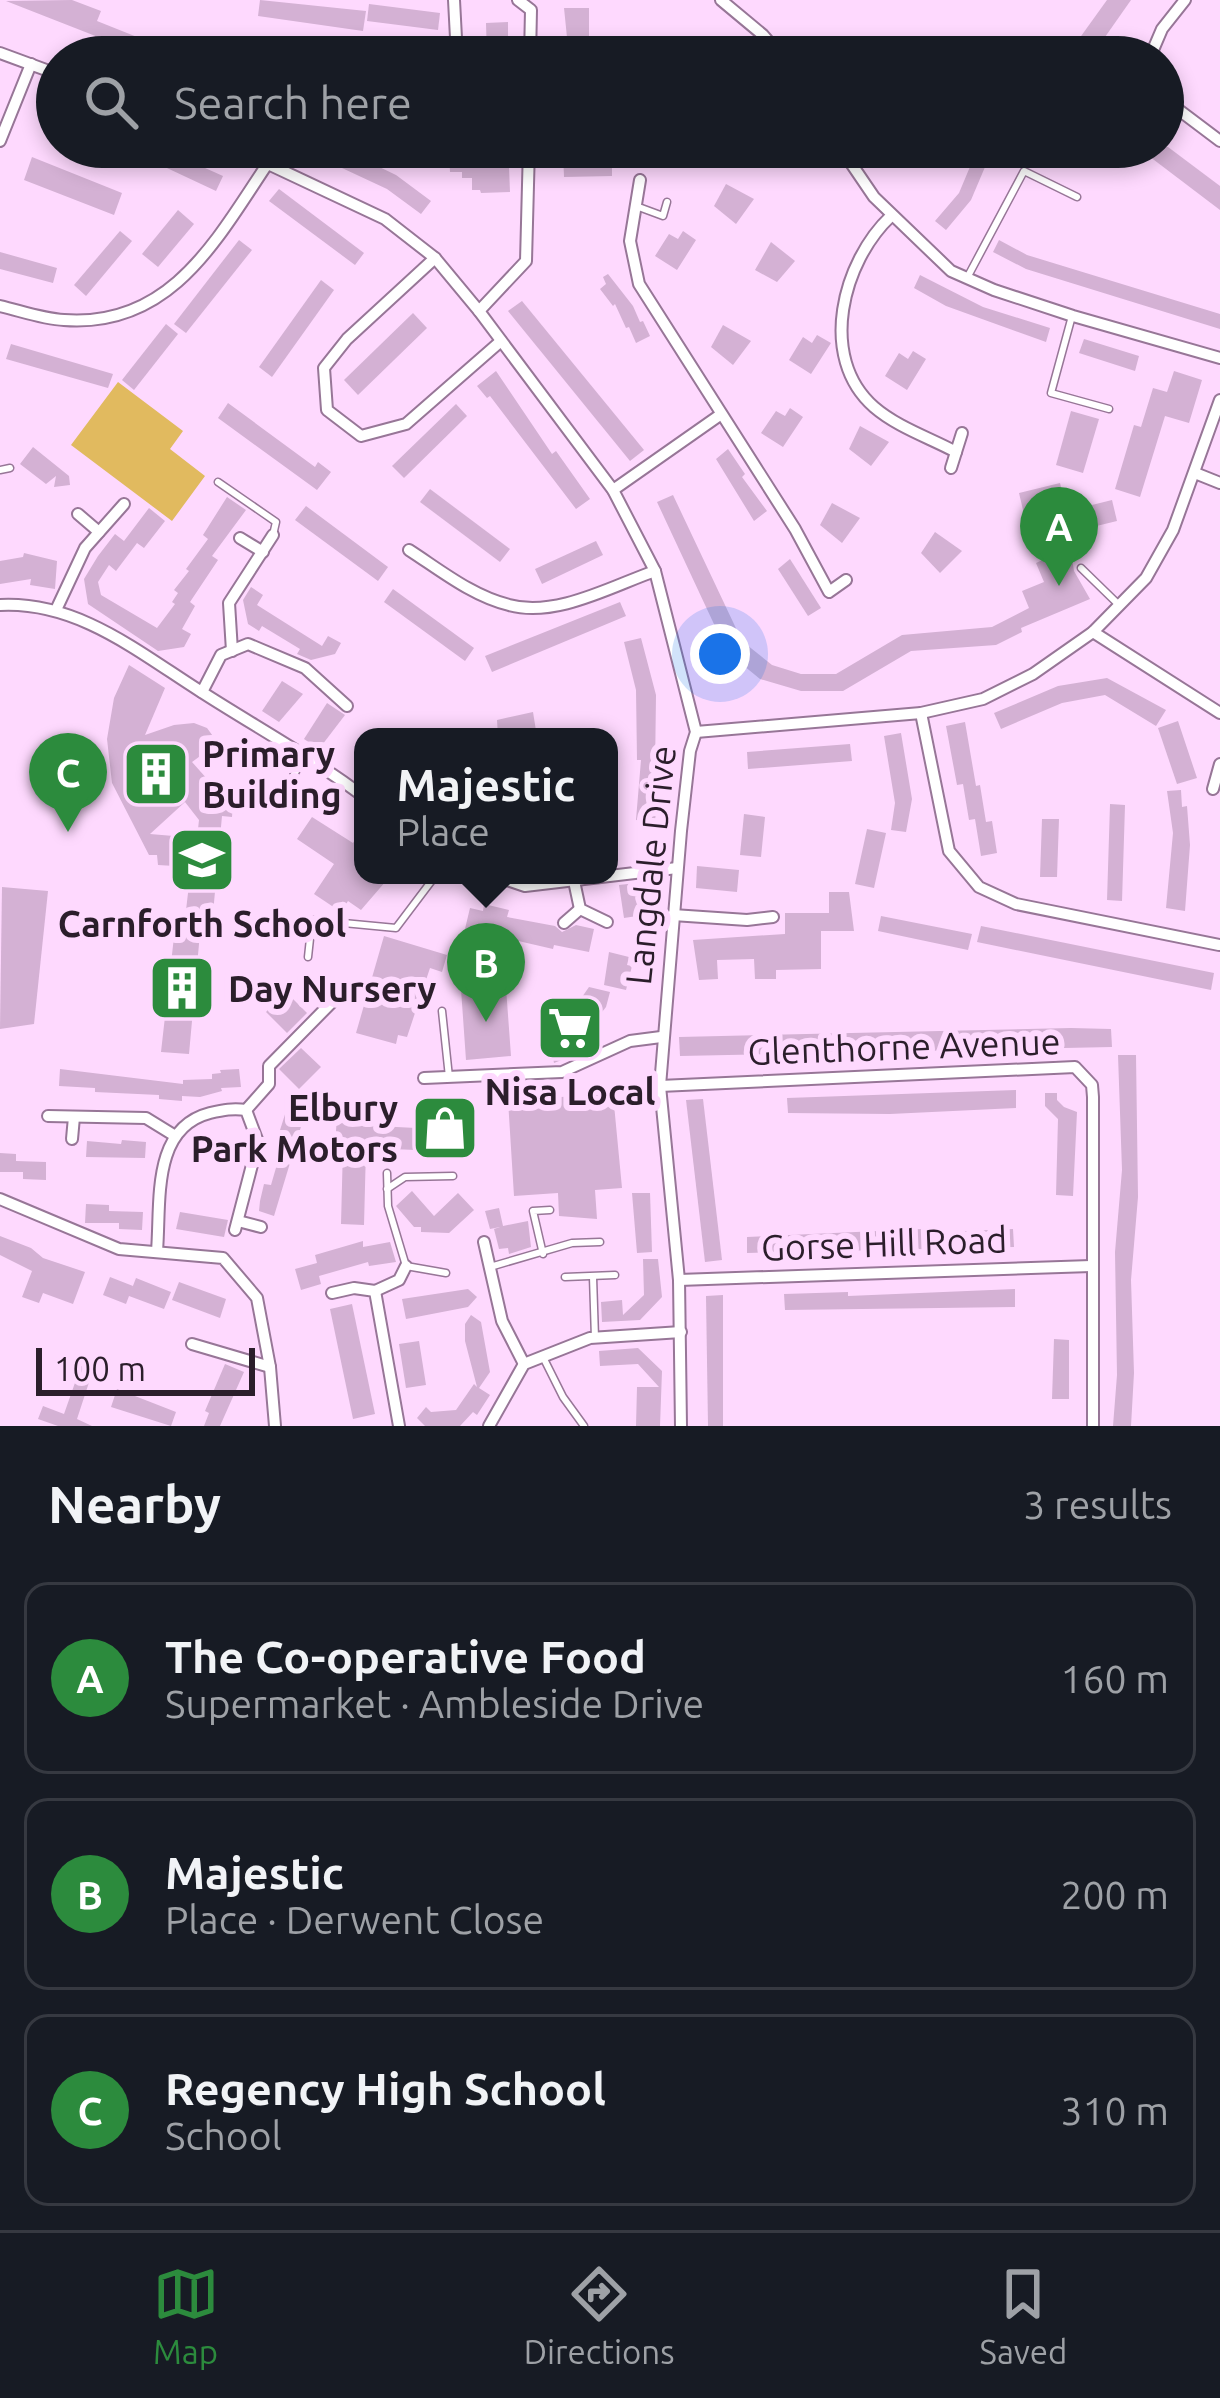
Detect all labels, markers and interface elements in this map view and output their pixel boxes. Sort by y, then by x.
search box [36,36,1184,168]
icon: search [78,69,144,135]
text: Search here [174,77,412,128]
pin: A [1020,487,1098,586]
your location [690,624,750,684]
popup [354,728,618,884]
pin: C [29,733,107,832]
place label: Primary Building [202,733,342,815]
building icon: Primary Building [121,739,191,809]
street label: Langdale Drive [617,743,683,987]
text: Majestic [397,759,575,810]
text: Place [397,810,490,853]
school or university icon: Carnforth School [167,825,237,895]
place label: Carnforth School [58,903,346,944]
pin: B [447,923,525,1022]
building icon: Day Nursery [147,953,217,1023]
place label: Day Nursery [228,968,436,1009]
supermarket icon: Nisa Local [535,993,605,1063]
street label: Glenthorne Avenue [747,1020,1061,1072]
place label: Nisa Local [485,1071,656,1112]
place label: Elbury Park Motors [191,1087,398,1169]
shop icon: Elbury Park Motors [410,1093,480,1163]
street label: Gorse Hill Road [760,1218,1008,1268]
scale bar [36,1342,255,1395]
text: 100 m [54,1350,146,1387]
text: Nearby [48,1475,221,1533]
text: 3 results [1023,1483,1172,1526]
text: The Co-operative Food [165,1631,646,1682]
text: A [76,1657,104,1700]
text: 160 m [1060,1657,1169,1700]
text: Supermarket · Ambleside Drive [165,1682,704,1725]
text: Majestic [165,1847,344,1898]
text: B [77,1873,103,1916]
text: 200 m [1060,1873,1169,1916]
text: Place · Derwent Close [165,1898,544,1941]
text: Regency High School [165,2063,606,2114]
text: C [78,2089,102,2132]
text: 310 m [1060,2089,1169,2132]
text: School [165,2114,282,2157]
tab: Map [153,2261,219,2370]
tab: Directions [524,2261,674,2370]
tab: Saved [980,2261,1067,2370]

